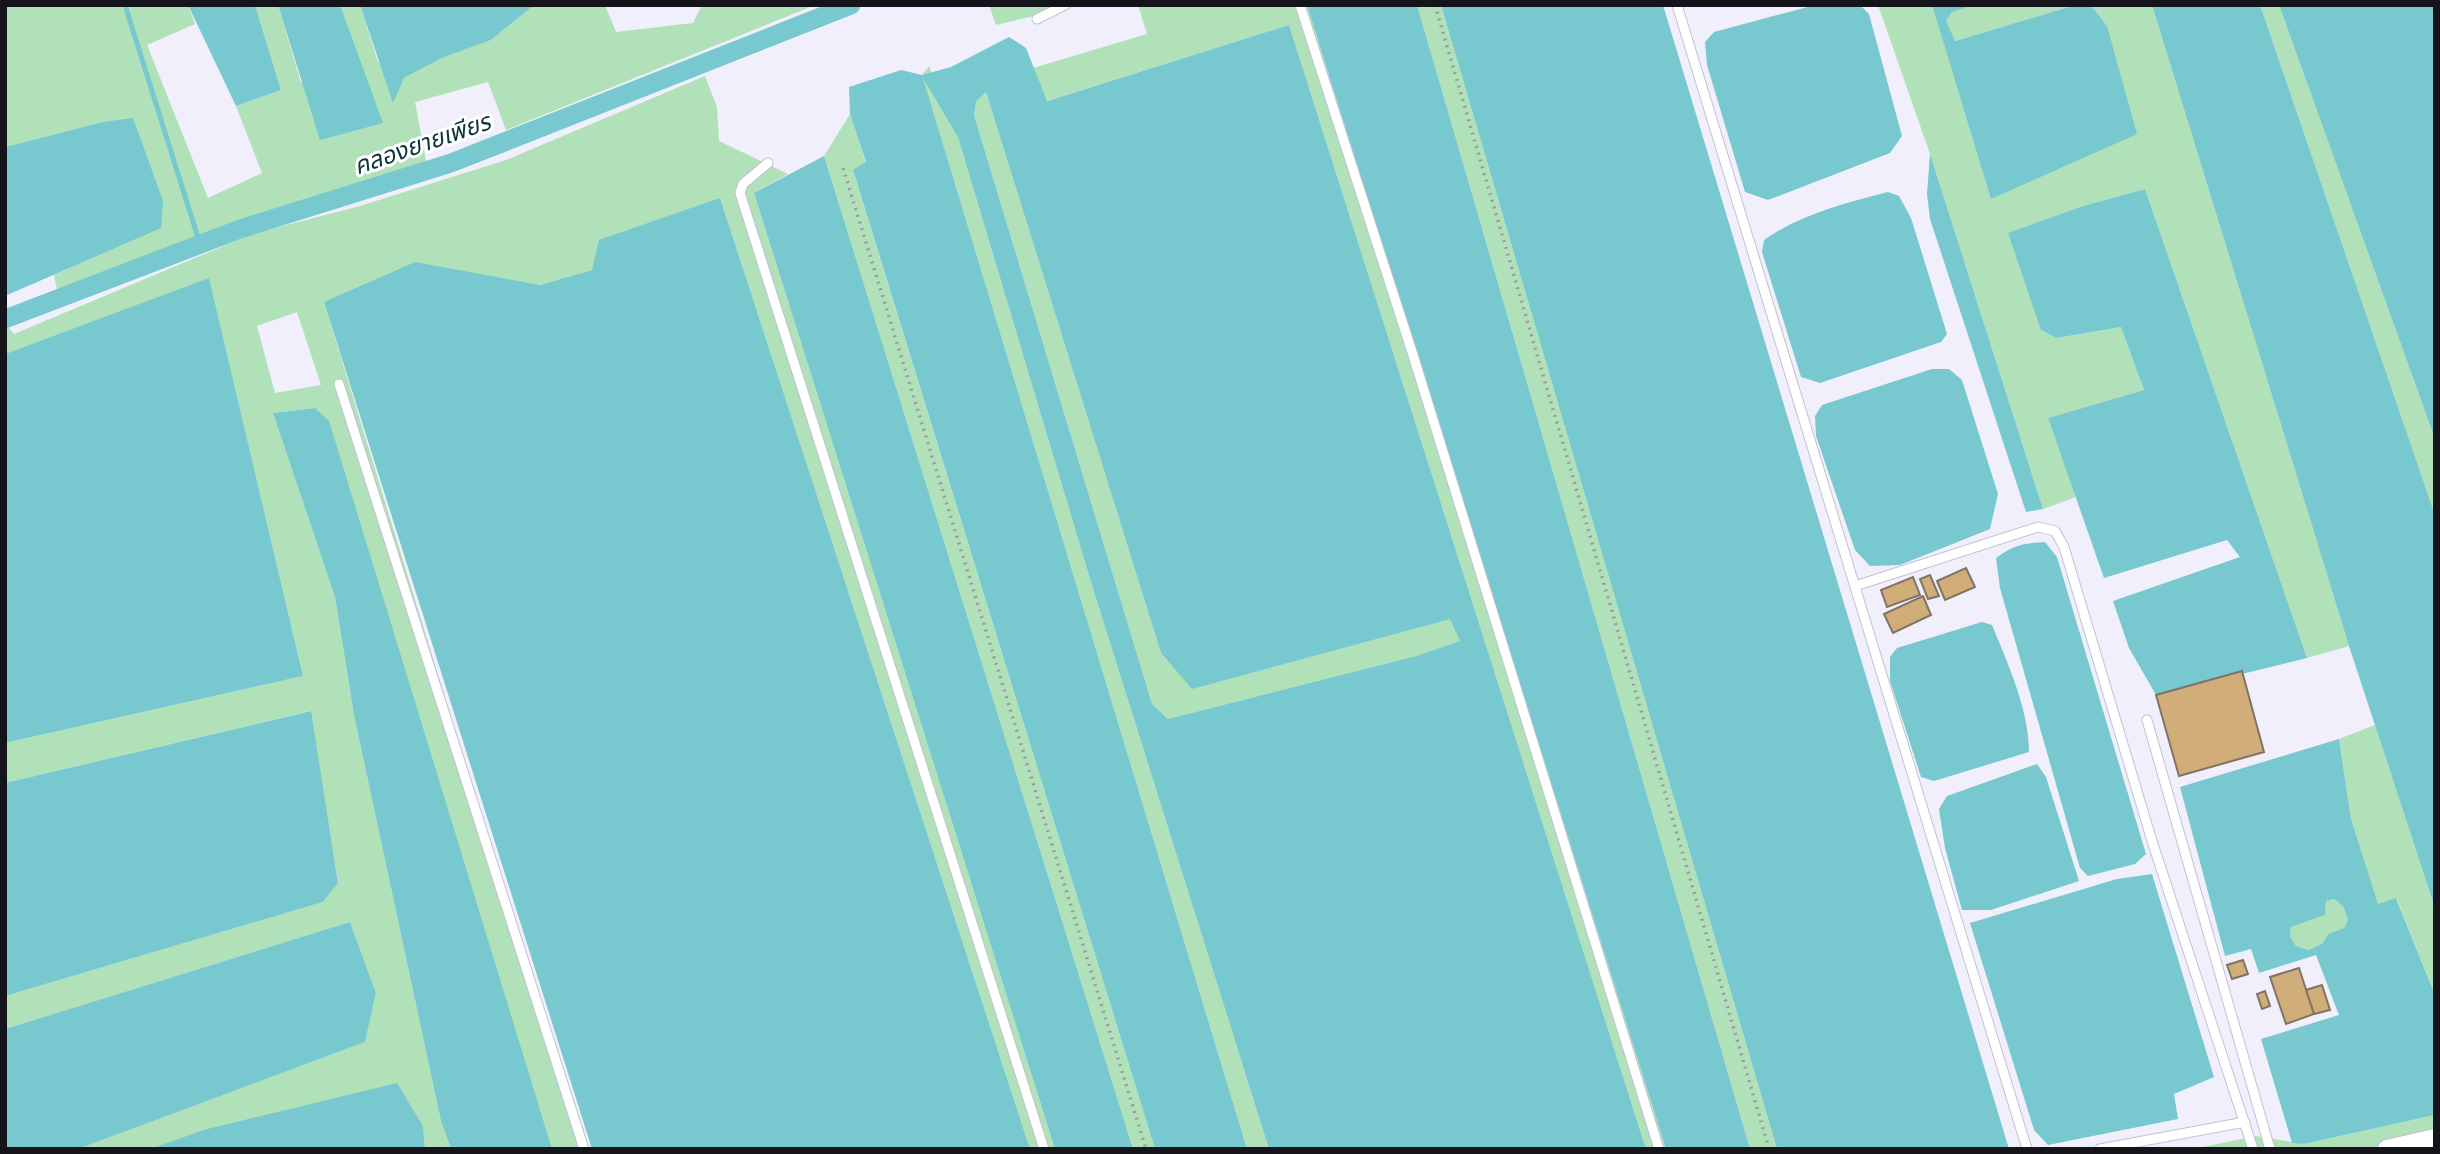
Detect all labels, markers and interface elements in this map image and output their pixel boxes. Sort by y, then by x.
water label: คลองยายเพียร [350,107,496,180]

